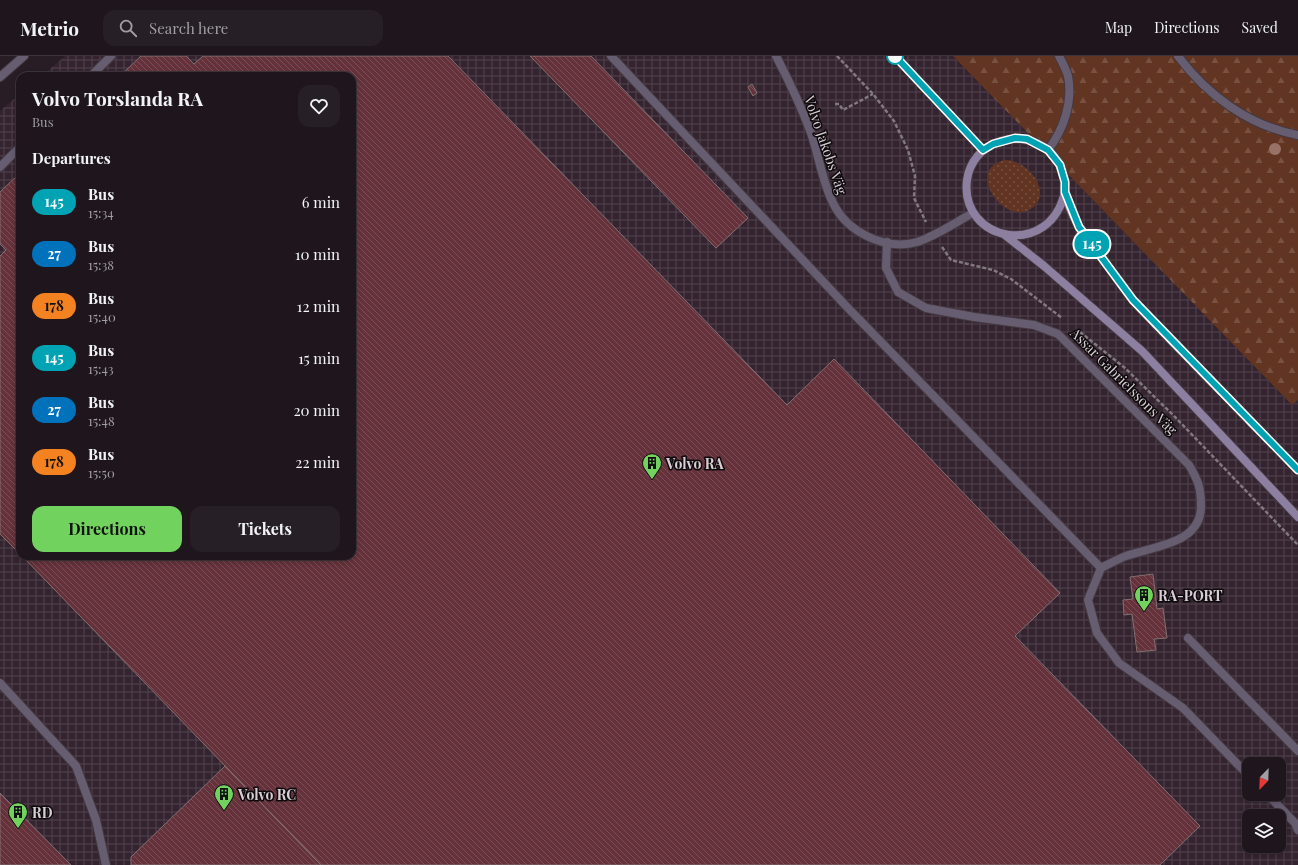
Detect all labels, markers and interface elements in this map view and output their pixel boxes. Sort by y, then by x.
search box [103,10,383,46]
text: Metrio [20,15,79,41]
icon: search [117,17,139,39]
text: Search here [149,18,228,38]
text: Map [1105,18,1132,37]
text: Directions [1154,18,1220,37]
text: Saved [1242,18,1278,37]
unlabelled marker [886,47,904,65]
text: Volvo Torslanda RA [32,85,203,111]
button: heart [298,85,340,127]
street label: Volvo Jakobs Väg [800,92,852,198]
text: Bus [32,113,53,130]
text: Departures [32,148,111,168]
text: Bus [88,184,114,204]
text: 145 [44,192,64,211]
text: 6 min [302,192,340,212]
text: 15:34 [88,204,114,221]
line badge: 145 [1069,231,1115,257]
text: 145 [1082,234,1102,253]
text: Bus [88,236,114,256]
text: 27 [47,244,61,263]
text: 10 min [295,244,340,264]
text: 15:38 [88,256,114,273]
text: Bus [88,288,114,308]
text: 178 [44,296,64,315]
text: 12 min [297,296,340,316]
text: 15:40 [88,308,116,325]
street label: Assar Gabrielssons Väg [1066,323,1182,439]
text: Bus [88,340,114,360]
text: 145 [44,348,64,367]
text: 15 min [298,348,340,368]
text: 15:43 [88,360,114,377]
text: Bus [88,392,114,412]
text: 27 [47,400,61,419]
text: 20 min [293,400,340,420]
text: 15:48 [88,412,115,429]
text: Bus [88,444,114,464]
text: 178 [44,452,64,471]
text: 22 min [295,452,340,472]
building icon: Volvo RA [641,452,663,480]
place label: Volvo RA [665,454,724,473]
text: 15:50 [88,464,115,481]
button: Directions [32,506,182,552]
button: Tickets [190,506,340,552]
building icon: RA-PORT [1133,584,1155,612]
place label: RA-PORT [1158,586,1223,605]
north arrow [1242,757,1286,801]
map controls [1242,757,1286,853]
building icon: Volvo RC [213,783,235,811]
place label: Volvo RC [237,785,296,804]
building icon: RD [7,801,29,829]
place label: RD [32,803,53,822]
button: layers [1242,809,1286,853]

